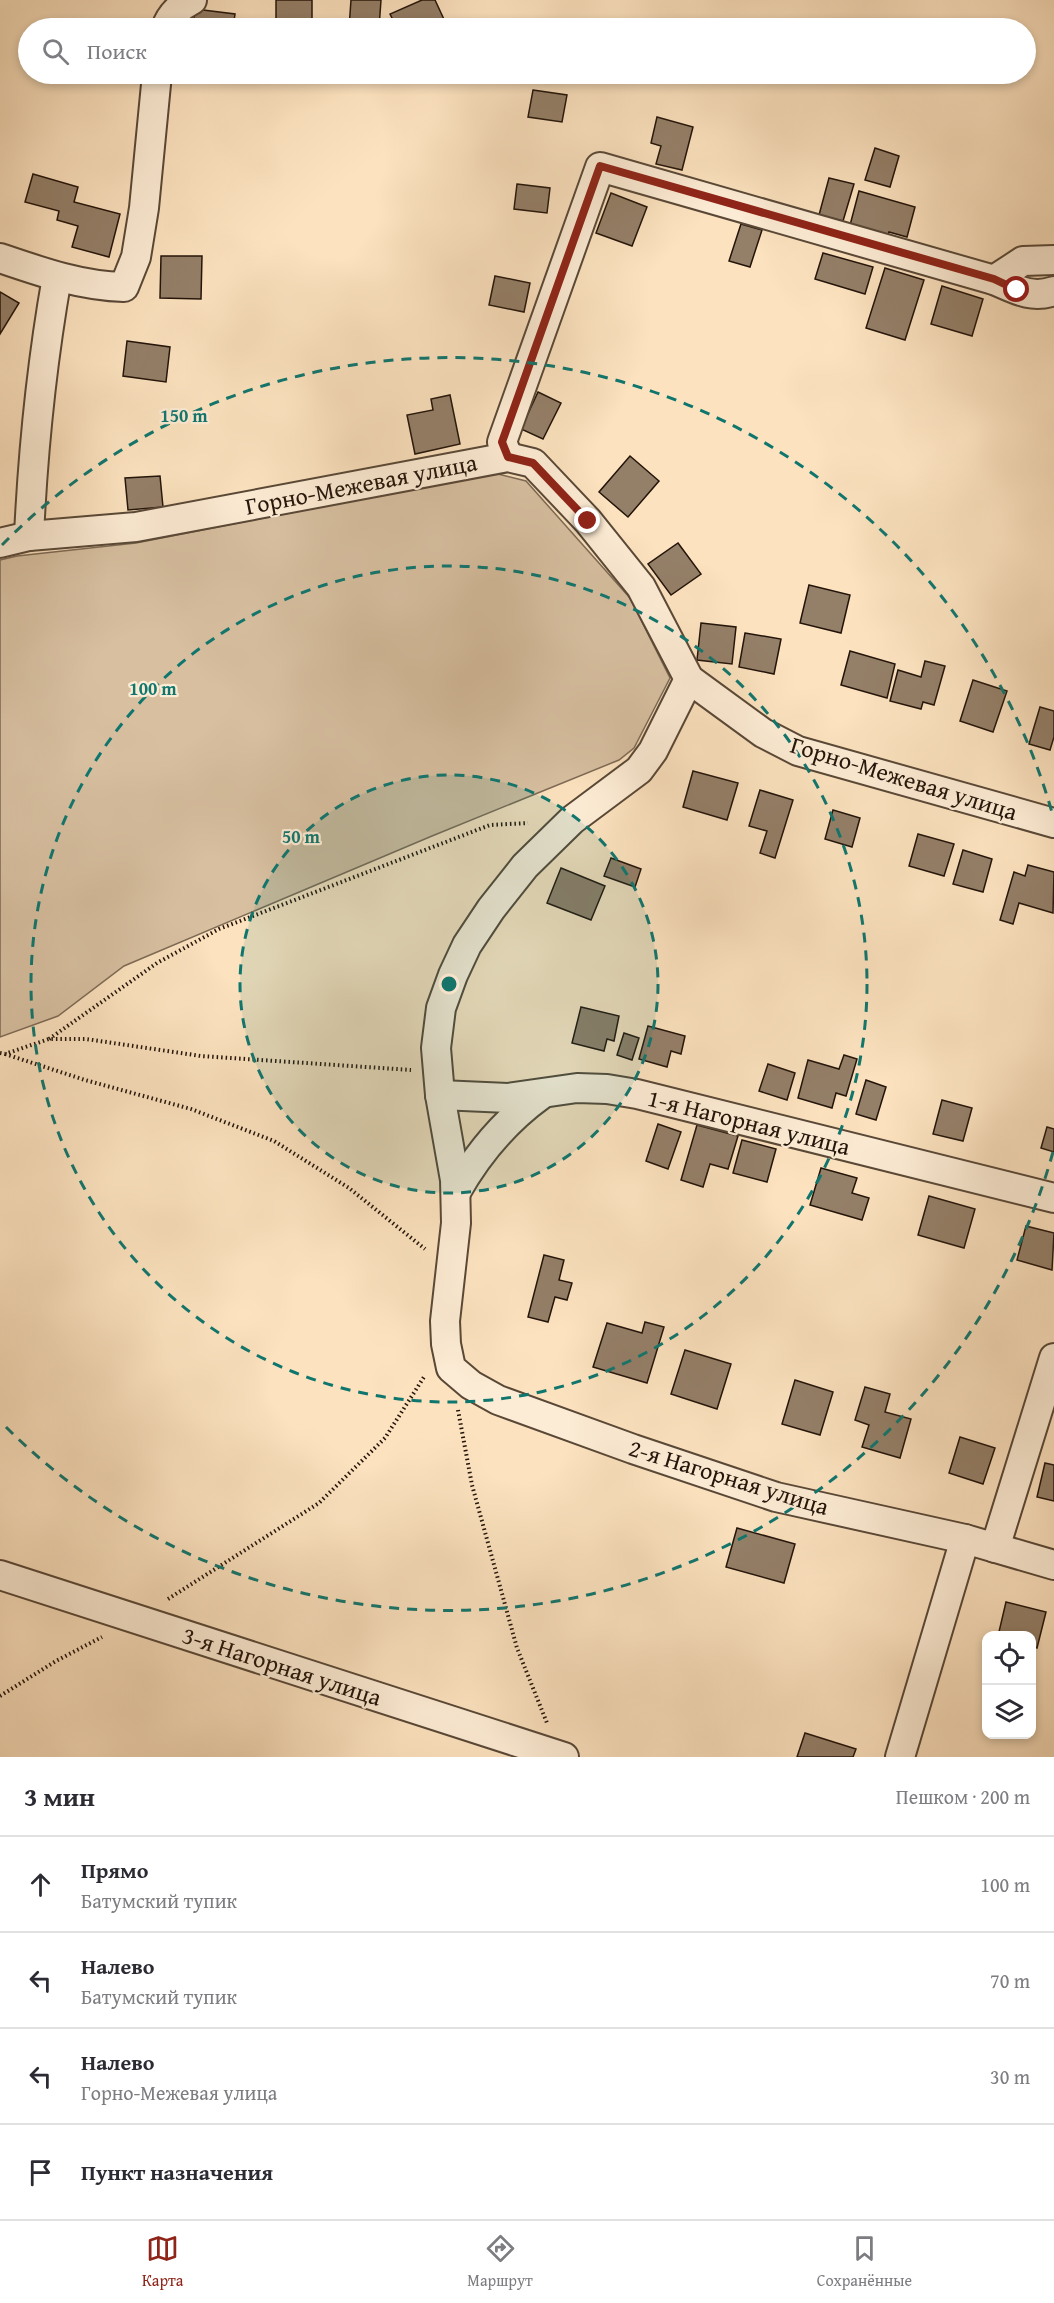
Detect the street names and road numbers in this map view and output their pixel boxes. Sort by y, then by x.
street label: Горно-Межевая улица [242,444,481,524]
street label: Горно-Межевая улица [786,727,1022,829]
street label: 1-я Нагорная улица [644,1080,854,1164]
street label: 2-я Нагорная улица [625,1430,834,1524]
street label: 3-я Нагорная улица [178,1617,387,1715]

